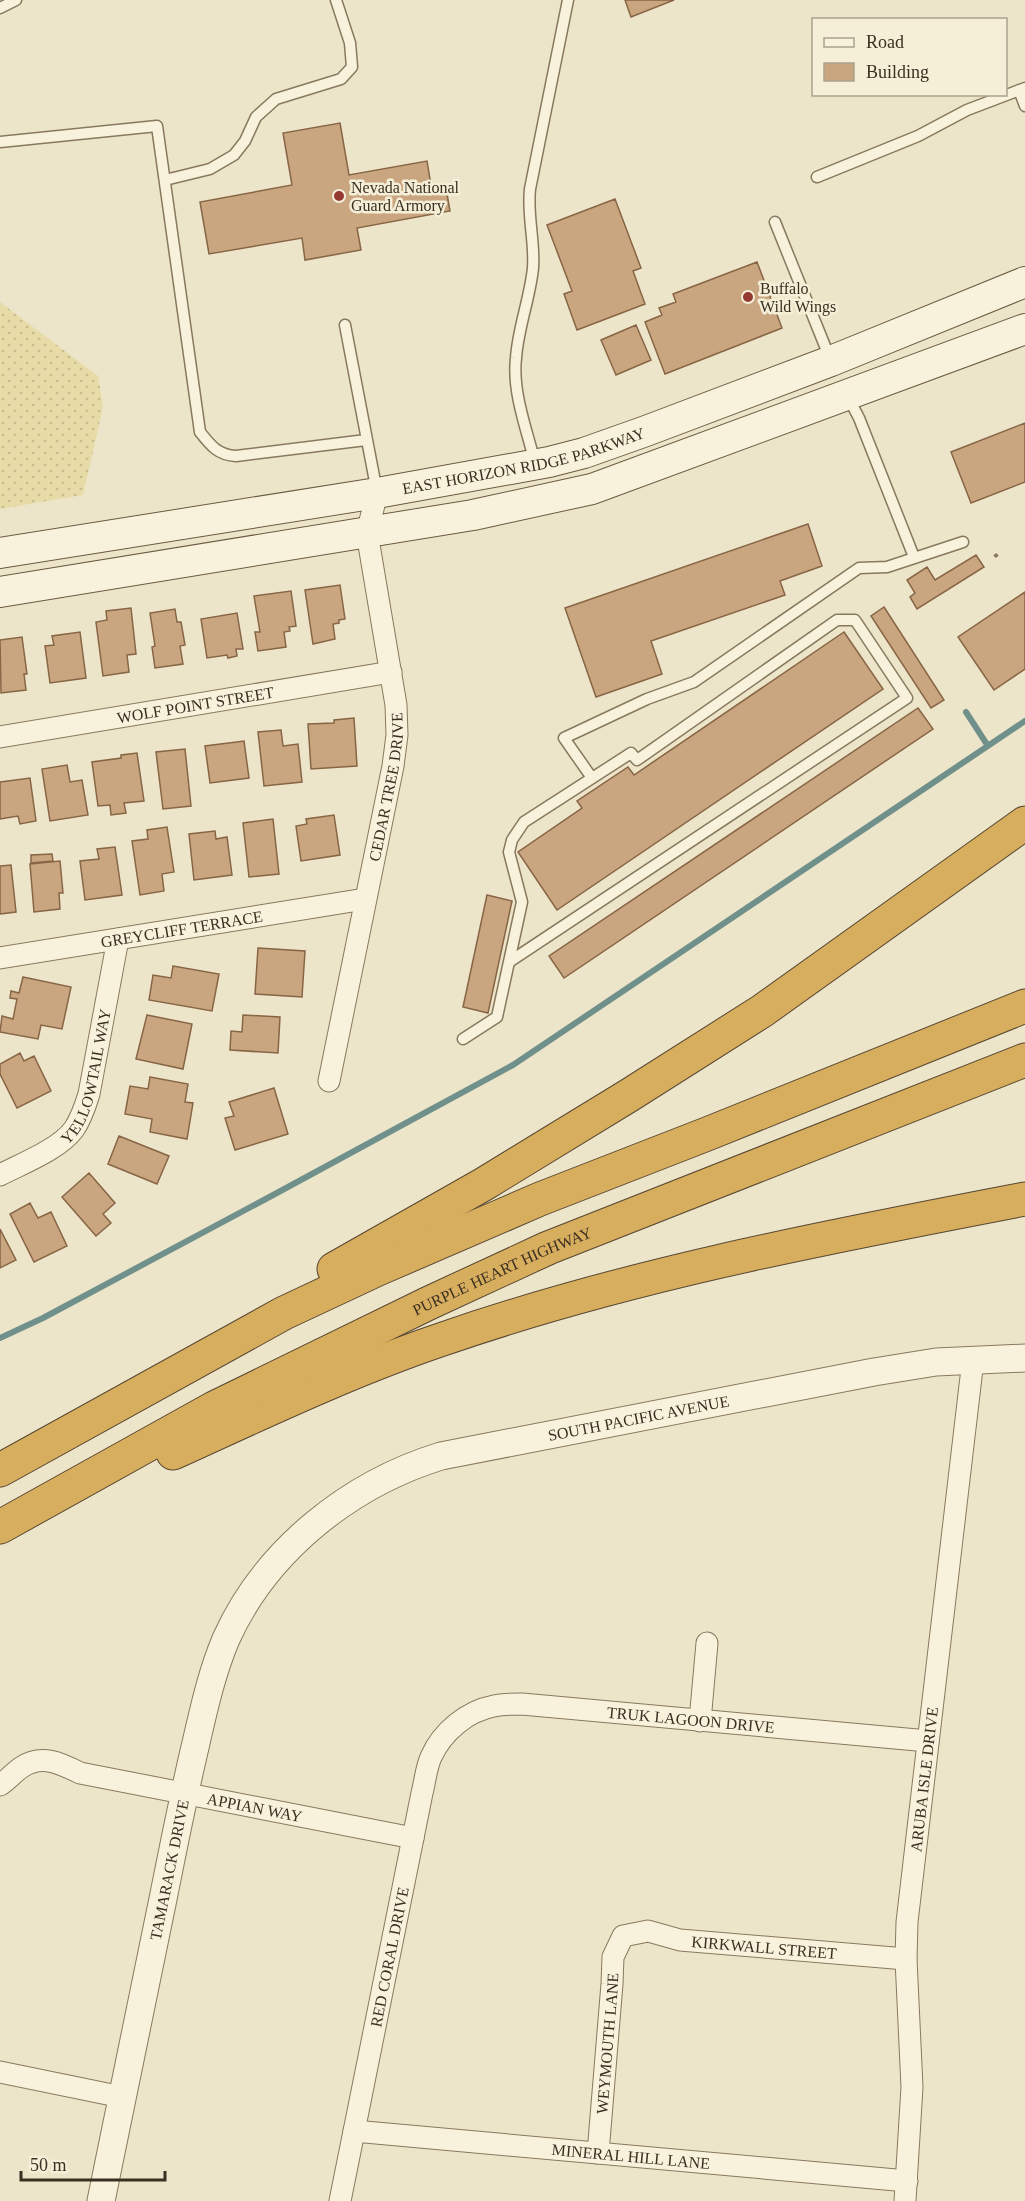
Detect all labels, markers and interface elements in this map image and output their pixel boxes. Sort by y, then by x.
legend [812,18,1007,96]
text: Road [866,32,904,52]
text: Building [866,62,929,82]
place label: Nevada National Guard Armory [351,179,460,215]
marker: Nevada National Guard Armory [332,189,346,203]
place label: Buffalo Wild Wings [760,280,836,316]
marker: Buffalo Wild Wings [741,290,755,304]
street label: EAST HORIZON RIDGE PARKWAY [401,424,647,497]
street label: WOLF POINT STREET [116,683,275,726]
street label: CEDAR TREE DRIVE [365,712,406,863]
street label: GREYCLIFF TERRACE [99,907,264,950]
street label: YELLOWTAIL WAY [57,1007,113,1147]
street label: PURPLE HEART HIGHWAY [410,1223,594,1318]
street label: SOUTH PACIFIC AVENUE [546,1392,731,1444]
street label: TRUK LAGOON DRIVE [606,1703,775,1735]
street label: ARUBA ISLE DRIVE [907,1706,941,1853]
street label: APPIAN WAY [206,1789,304,1825]
street label: TAMARACK DRIVE [146,1798,192,1942]
street label: RED CORAL DRIVE [367,1885,411,2028]
street label: KIRKWALL STREET [691,1932,838,1962]
street label: WEYMOUTH LANE [593,1972,621,2115]
street label: MINERAL HILL LANE [551,2140,711,2172]
scale bar [21,2144,165,2182]
text: 50 m [30,2155,67,2175]

